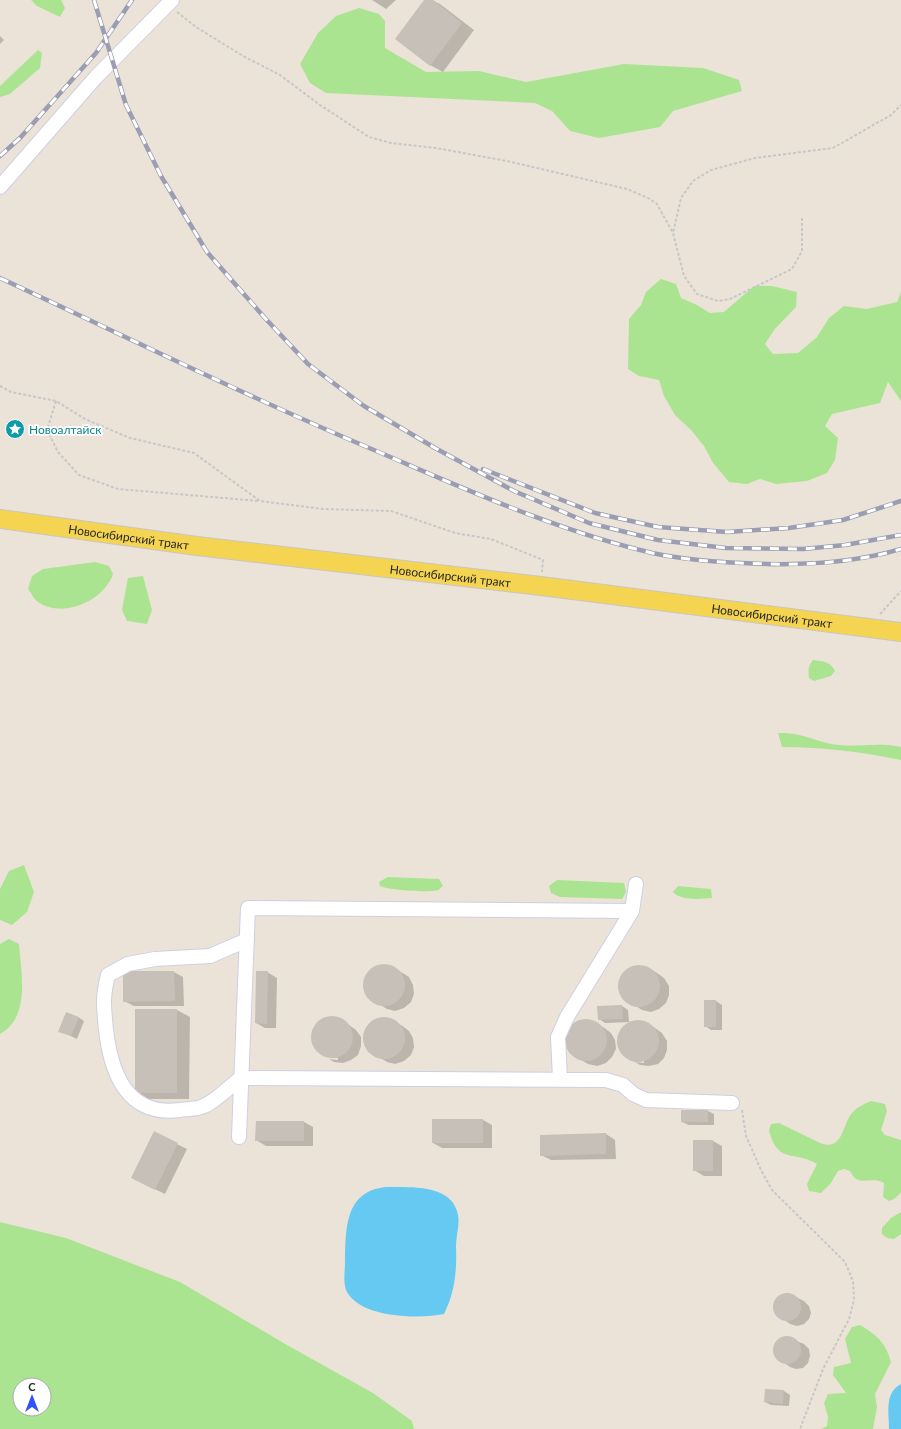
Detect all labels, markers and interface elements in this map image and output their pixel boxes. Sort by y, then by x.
place icon: Новоалтайск [4,418,26,440]
place label: Новоалтайск [29,422,102,437]
street label: Новосибирский тракт [67,521,190,552]
street label: Новосибирский тракт [389,561,512,590]
street label: Новосибирский тракт [711,600,833,631]
north arrow [12,1377,52,1417]
text: С [28,1380,36,1393]

